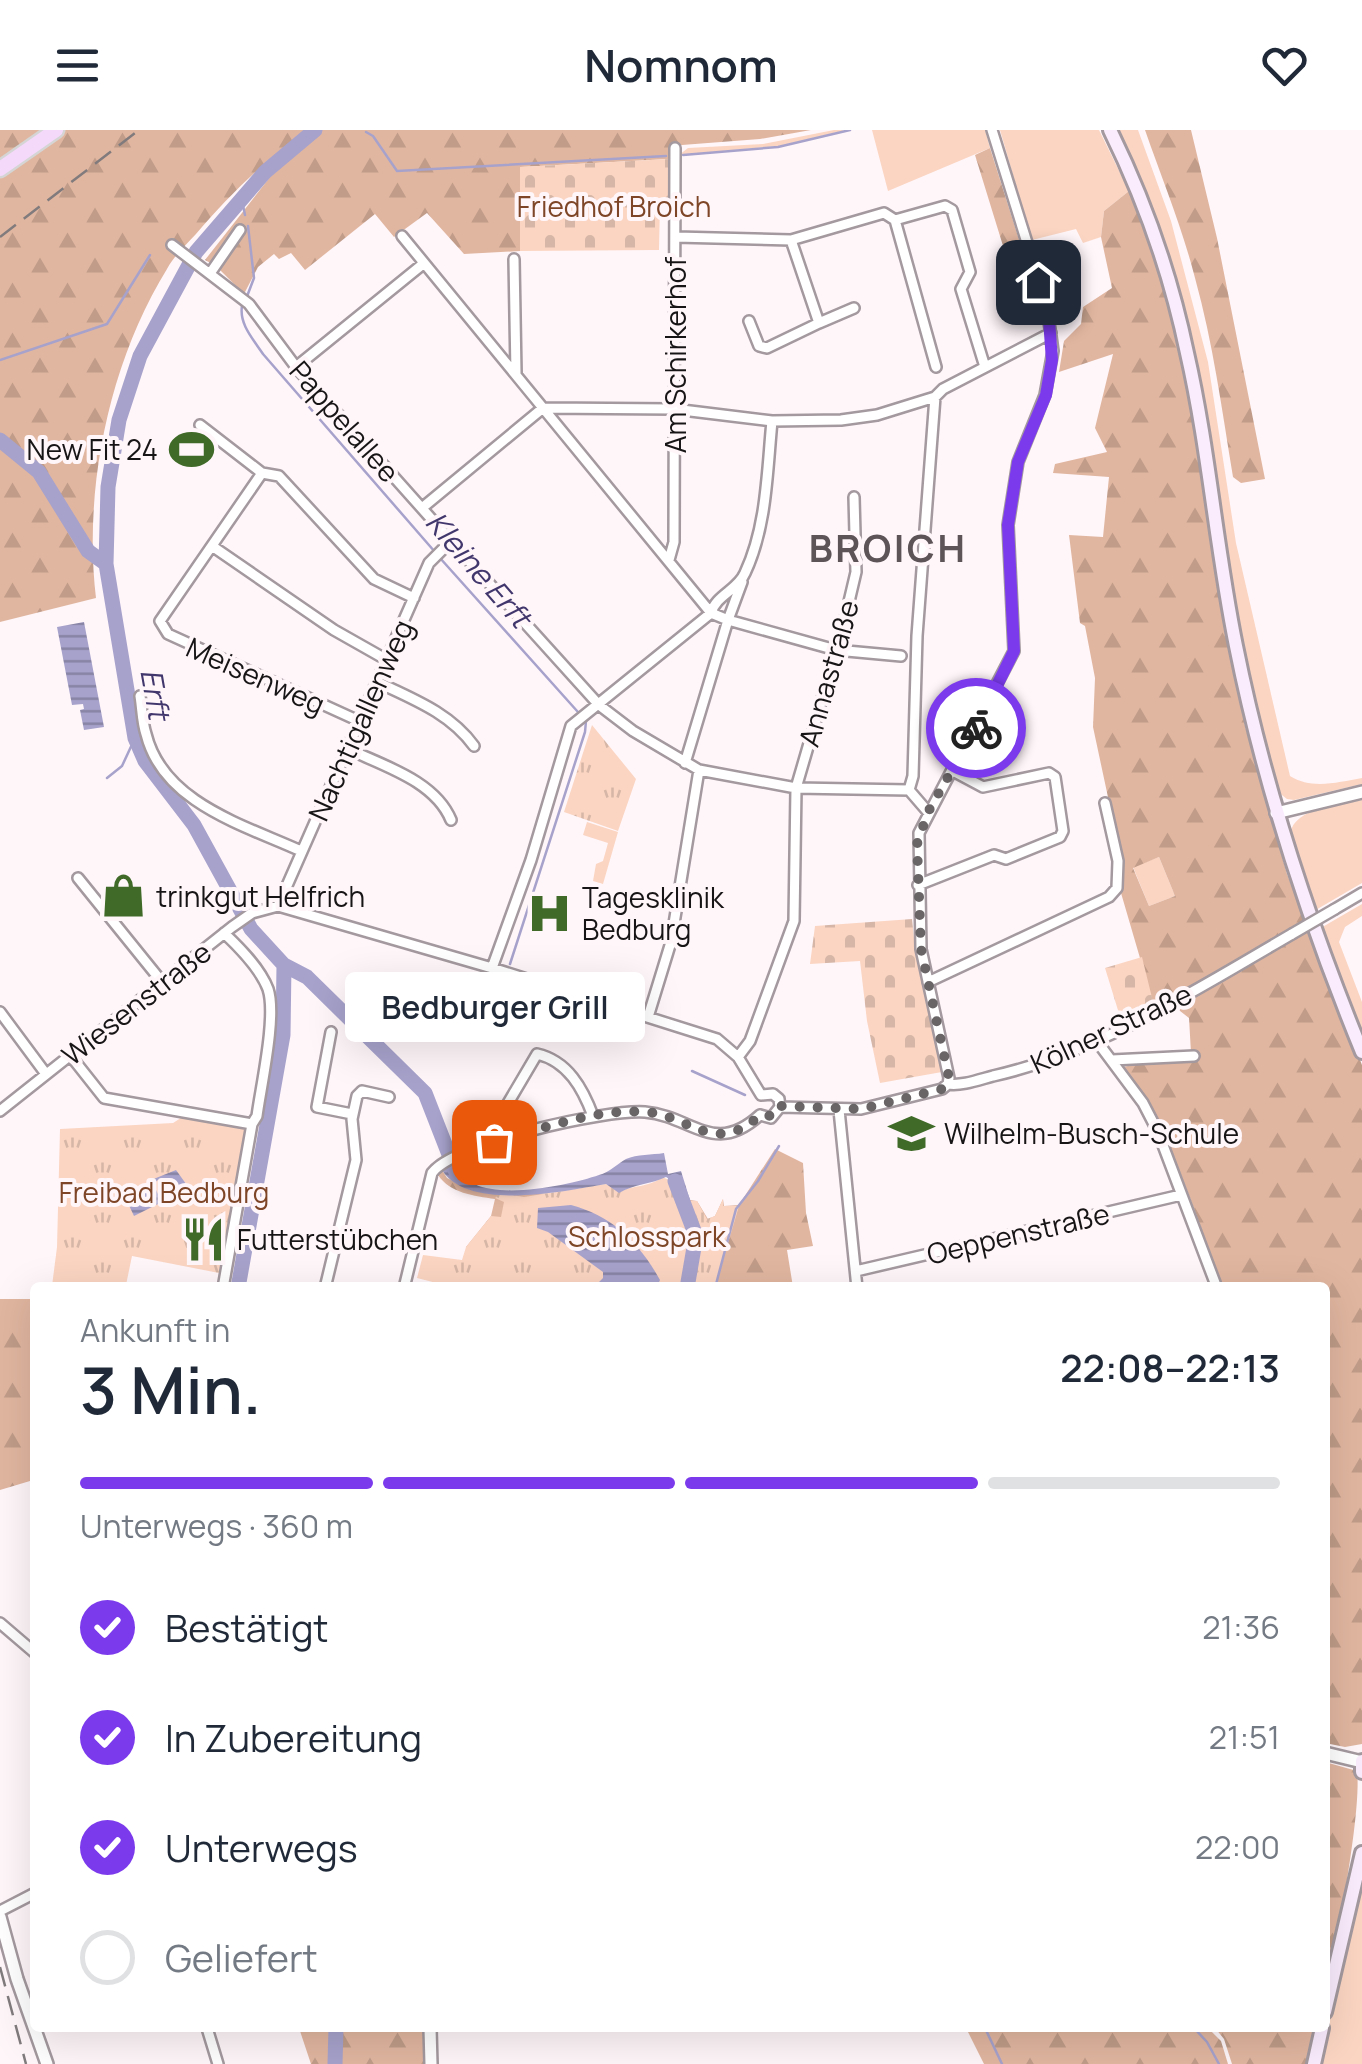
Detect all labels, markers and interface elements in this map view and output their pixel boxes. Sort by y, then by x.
text: Nomnom [584,34,778,96]
icon: menu [50,38,105,93]
icon: heart [1257,38,1312,93]
park label: Friedhof Broich [517,187,711,225]
pin [996,240,1081,325]
icon: home [1011,255,1066,310]
street label: Am Schirkerhof [656,257,694,453]
street label: Pappelallee [282,352,408,490]
sports icon: New Fit 24 [167,425,215,473]
place label: New Fit 24 [27,430,158,468]
water label: Kleine Erft [417,502,543,638]
district label: BROICH [809,521,967,573]
street label: Annastraße [789,595,867,751]
street label: Nachtigallenweg [299,613,421,827]
street label: Meisenweg [181,628,331,722]
water label: Erft [131,666,181,725]
courier [926,678,1026,778]
icon: bike [949,701,1004,756]
shop icon: trinkgut Helfrich [99,872,147,920]
place label: trinkgut Helfrich [156,877,365,915]
place label: Tagesklinik Bedburg [582,878,725,948]
hospital icon: Tagesklinik Bedburg [525,889,573,937]
street label: Wiesenstraße [53,933,219,1073]
callout: Bedburger Grill [344,972,644,1042]
street label: Kölner Straße [1024,974,1198,1082]
text: Bedburger Grill [381,985,609,1029]
pin [452,1100,537,1185]
school or university icon: Wilhelm-Busch-Schule [887,1109,935,1157]
place label: Wilhelm-Busch-Schule [944,1114,1239,1152]
icon: bag [467,1115,522,1170]
park label: Freibad Bedburg [59,1173,269,1211]
street label: Oeppenstraße [923,1194,1113,1272]
restaurant icon: Futterstübchen [180,1215,228,1263]
park label: Schlosspark [568,1217,727,1255]
place label: Futterstübchen [237,1220,438,1258]
text: Ankunft in [80,1308,230,1352]
text: 22:08–22:13 [1060,1341,1280,1393]
text: 3 Min. [80,1345,261,1434]
text: Unterwegs · 360 m [80,1504,353,1548]
icon: check [80,1600,135,1655]
text: Bestätigt [165,1601,329,1653]
text: 21:36 [1202,1605,1280,1649]
icon: check [80,1710,135,1765]
text: In Zubereitung [165,1711,422,1763]
text: 21:51 [1209,1715,1280,1759]
icon: check [80,1820,135,1875]
text: Unterwegs [165,1821,358,1873]
text: 22:00 [1195,1825,1280,1869]
text: Geliefert [165,1931,318,1983]

